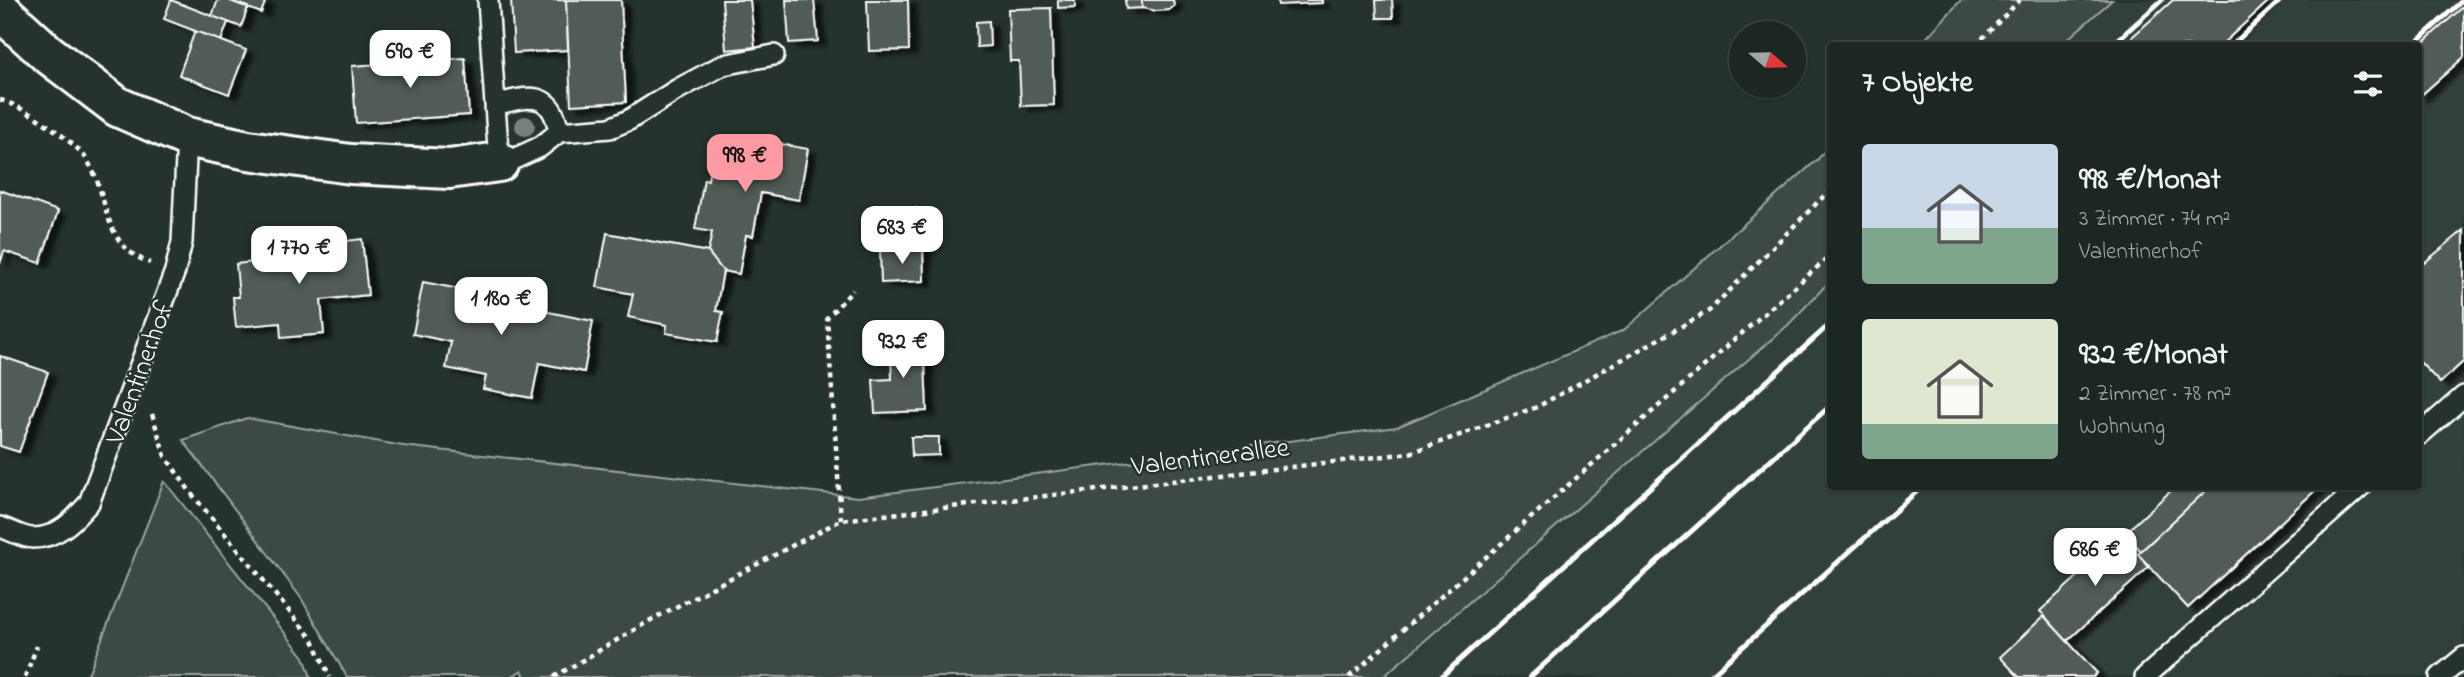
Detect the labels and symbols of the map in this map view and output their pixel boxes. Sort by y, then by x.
north arrow [1729,21,1806,98]
pin: 690 € [361,31,459,90]
pin: 998 € [696,134,794,194]
pin: 683 € [853,206,951,266]
pin: 1 770 € [234,226,364,286]
pin: 1 180 € [436,278,566,337]
street label: Valentinerhof [96,296,186,451]
pin: 932 € [854,320,952,380]
street label: Valentinerallee [1128,428,1292,489]
pin: 686 € [2046,528,2144,588]

